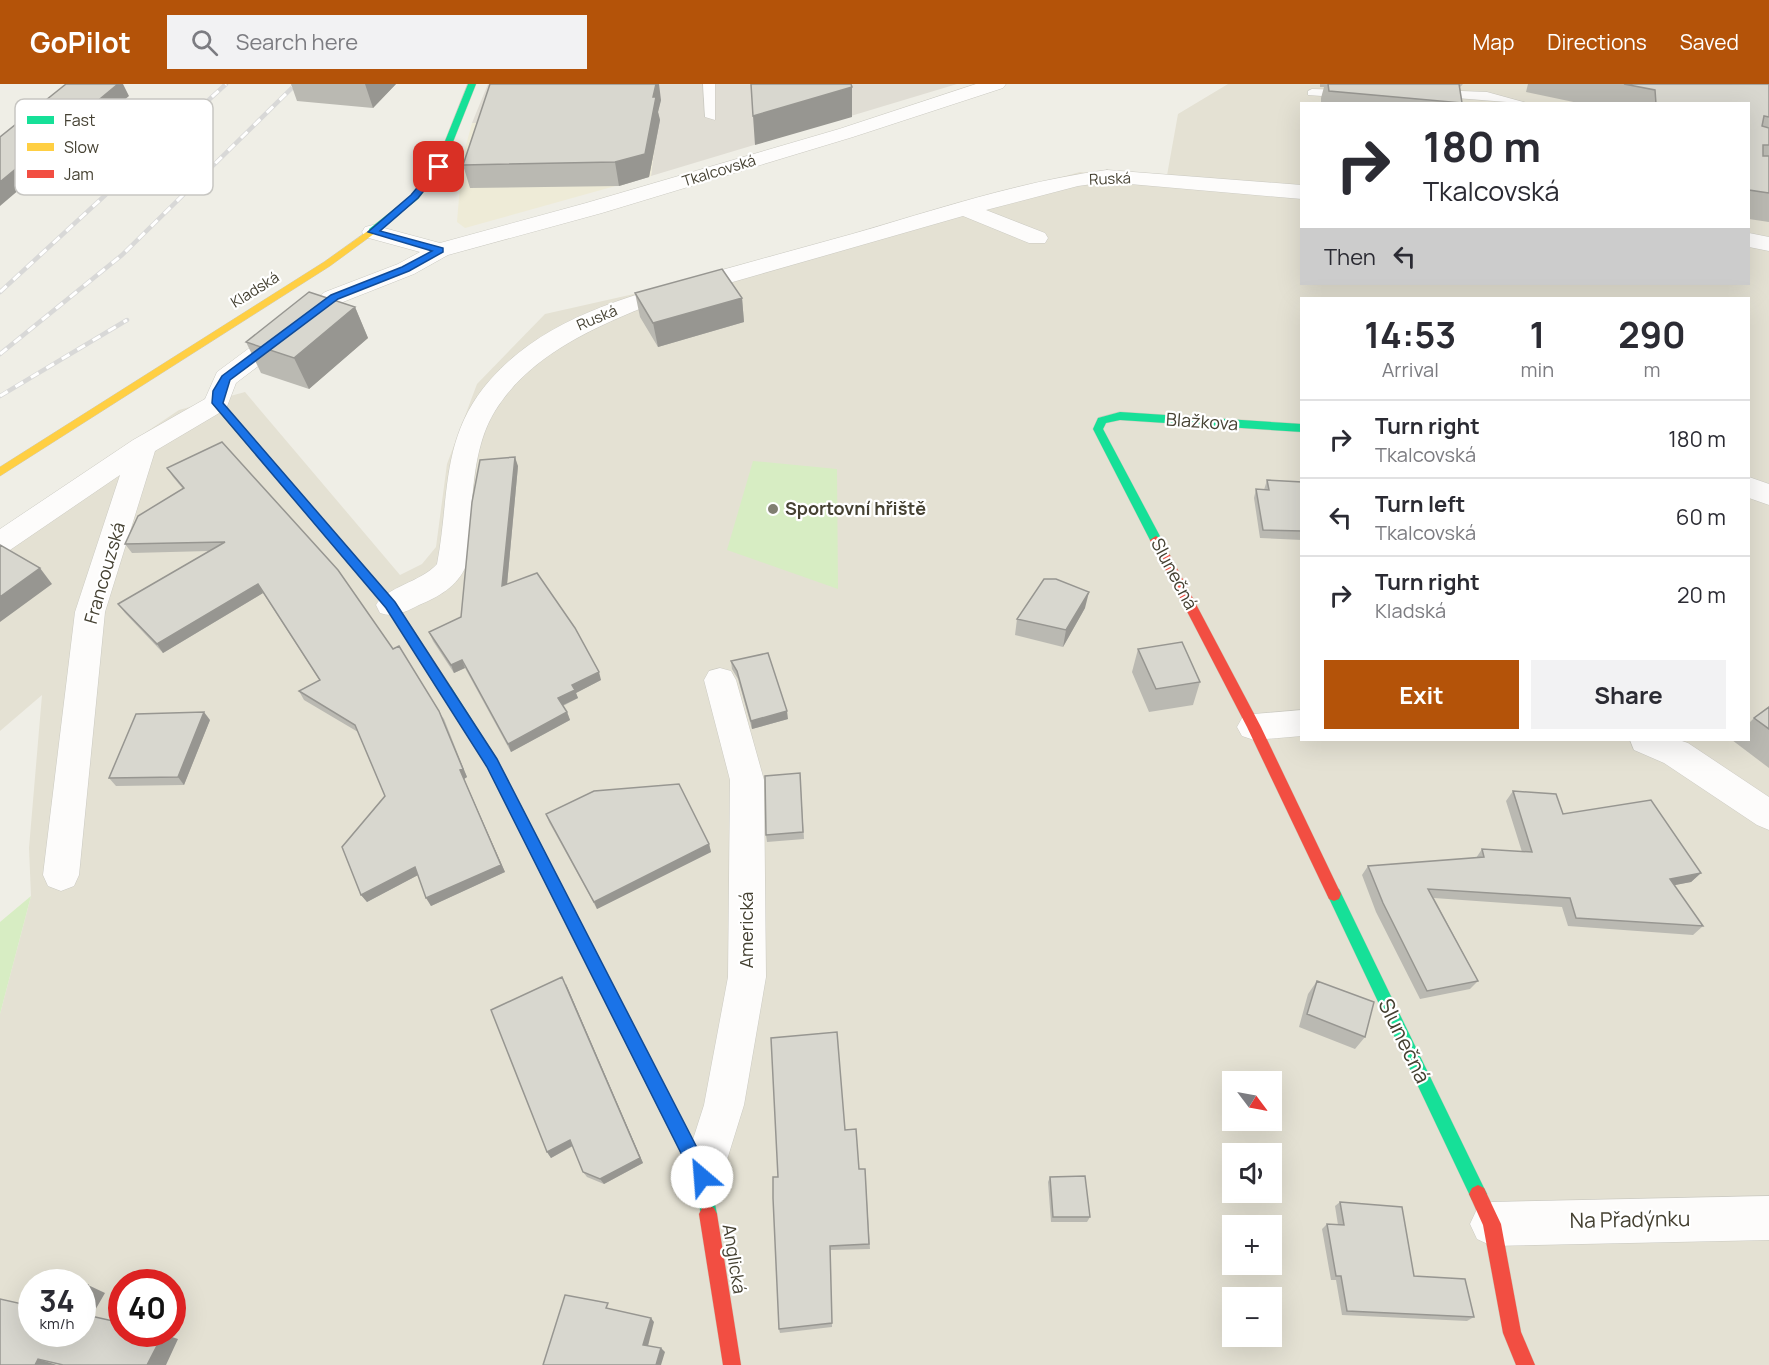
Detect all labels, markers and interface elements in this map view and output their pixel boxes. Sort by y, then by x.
search box [167,15,587,69]
text: GoPilot [30,23,131,61]
icon: search [188,26,221,59]
text: Search here [236,27,358,57]
text: Map [1473,28,1514,56]
text: Directions [1547,28,1647,56]
text: Saved [1680,28,1739,56]
legend [15,99,213,195]
text: Fast [64,109,95,131]
text: 180 m [1423,117,1541,175]
icon: right [1324,126,1402,204]
text: Slow [64,136,99,158]
pin [413,141,464,192]
street label: Tkalcovská [680,149,758,192]
icon: arrive [422,150,455,183]
text: Jam [64,163,94,185]
street label: Ruská [1089,167,1131,190]
text: Tkalcovská [1423,172,1560,209]
icon: left [1388,240,1421,273]
text: Then [1324,242,1376,272]
street label: Kladská [227,267,283,313]
street label: Ruská [573,300,620,335]
text: 14:53 [1364,310,1456,359]
text: 1 [1529,310,1545,359]
text: 290 [1618,310,1686,359]
text: Arrival [1382,356,1439,383]
text: min [1521,356,1554,383]
text: m [1644,356,1661,383]
street label: Blažkova [1165,407,1239,435]
text: Turn right [1375,411,1480,441]
icon: right [1324,423,1357,456]
text: 180 m [1668,424,1726,454]
text: Tkalcovská [1375,441,1476,468]
text: Turn left [1375,489,1465,519]
place label: Sportovní hřiště [785,496,926,520]
icon: left [1324,501,1357,534]
marker: Sportovní hřiště [766,502,780,516]
text: 60 m [1676,502,1726,532]
street label: Francouzská [78,519,130,626]
text: Tkalcovská [1375,519,1476,546]
street label: Slunečná [1146,534,1204,614]
text: Turn right [1375,567,1480,597]
icon: right [1324,579,1357,612]
text: 20 m [1677,580,1726,610]
text: Kladská [1375,597,1446,624]
button: Exit [1324,660,1519,729]
button: Share [1531,660,1726,729]
street label: Americká [734,892,758,968]
street label: Slunečná [1372,994,1437,1087]
north arrow [1222,1071,1282,1131]
map controls [1222,1071,1282,1347]
button: sound [1222,1143,1282,1203]
position arrow [670,1145,734,1209]
street label: Na Přadýnku [1569,1204,1691,1234]
button: + [1222,1215,1282,1275]
street label: Anglická [718,1222,752,1295]
speed limit sign: 40 [108,1269,186,1347]
text: 34 [39,1280,75,1321]
button: − [1222,1287,1282,1347]
text: km/h [40,1313,74,1334]

